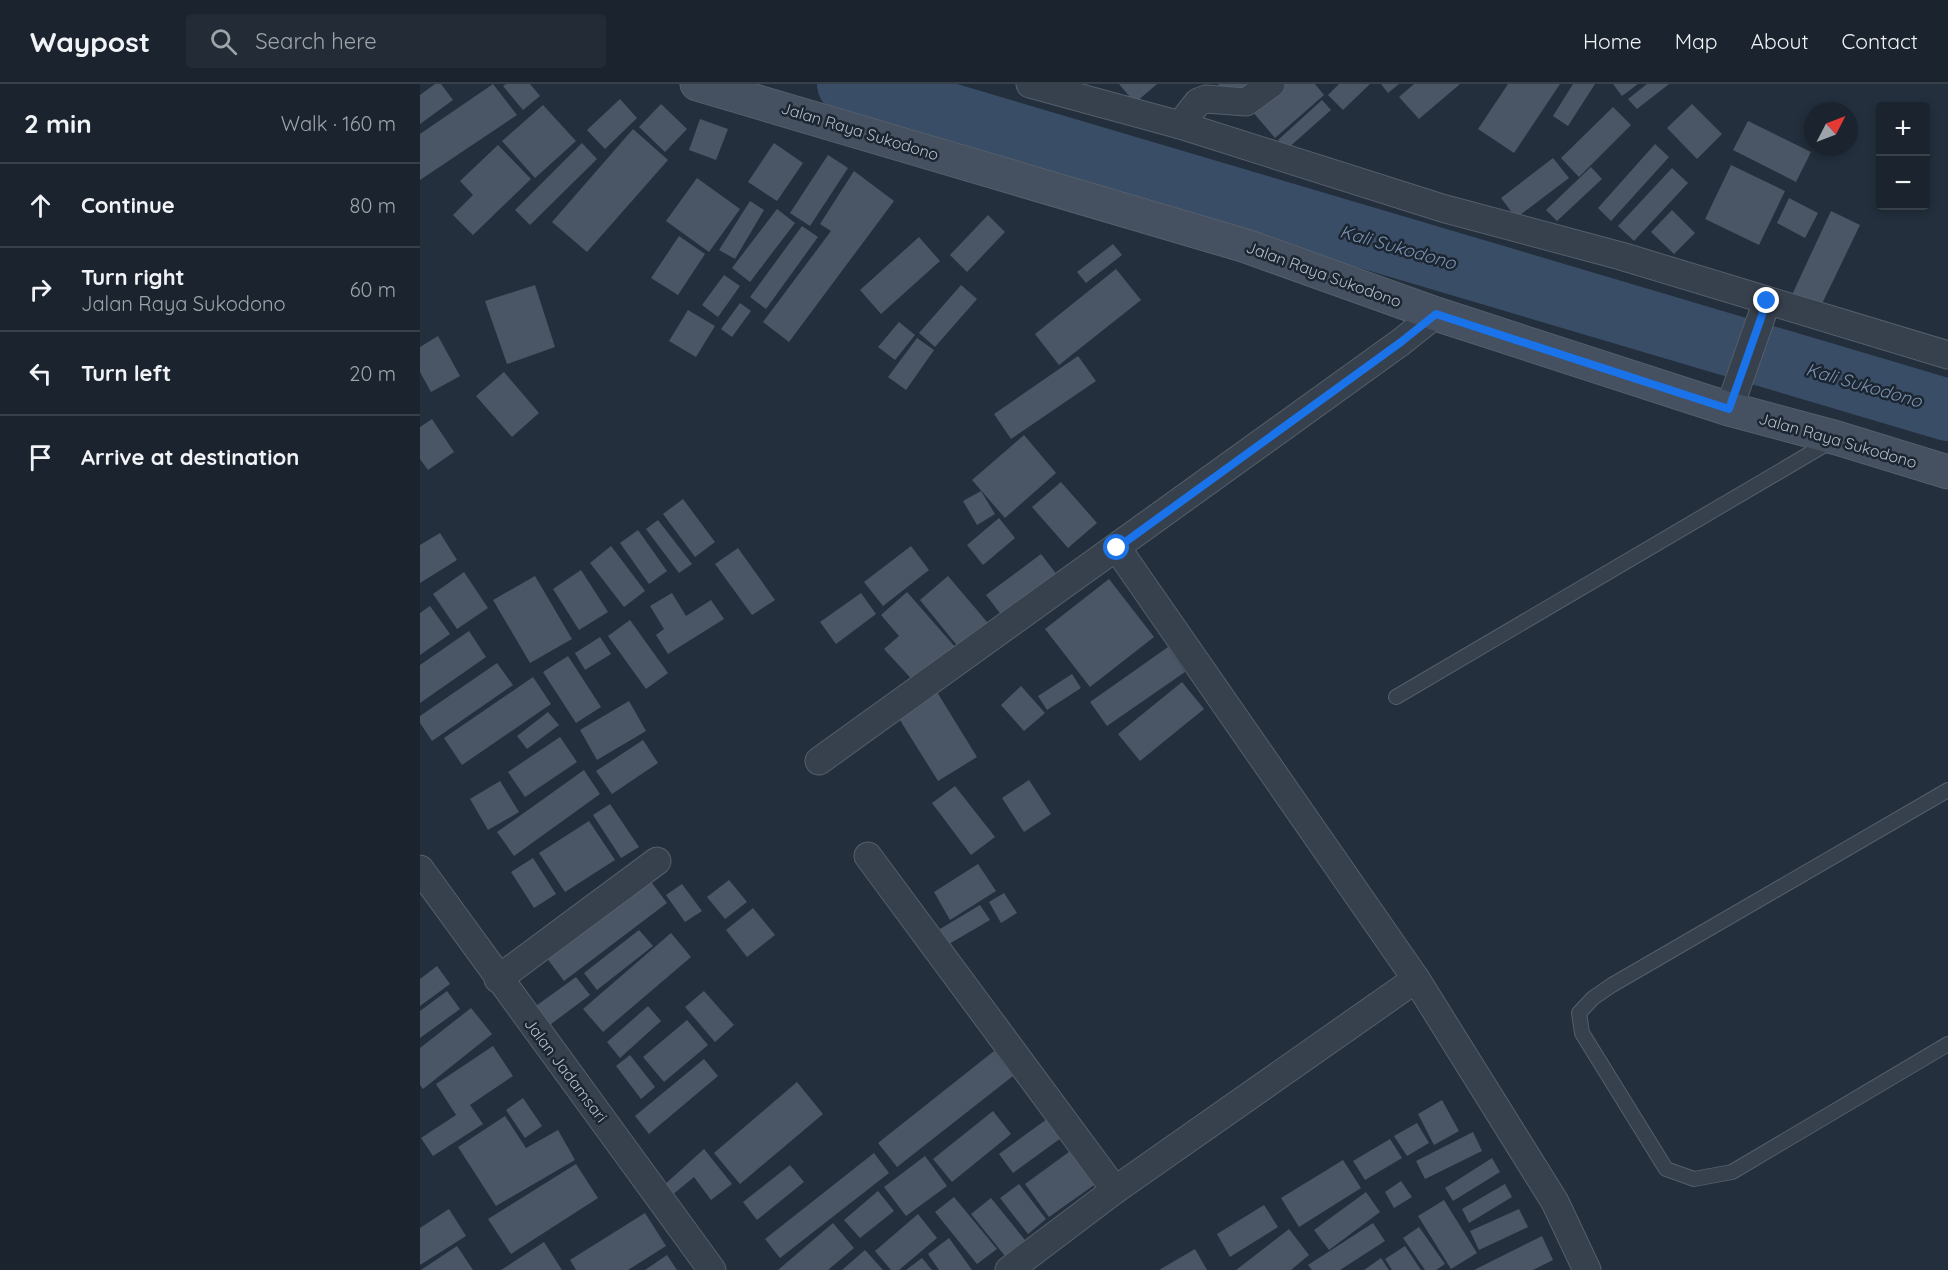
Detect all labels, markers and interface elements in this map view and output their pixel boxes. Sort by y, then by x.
search box [186,14,606,68]
text: Waypost [30,24,150,59]
icon: search [207,25,240,58]
text: Search here [255,27,377,55]
text: Home [1583,28,1642,54]
text: Map [1675,28,1718,54]
text: About [1751,28,1809,54]
text: Contact [1842,28,1918,54]
street label: Jalan Raya Sukodono [779,98,941,164]
north arrow [1804,102,1858,156]
map controls [1876,102,1930,210]
button: + [1876,102,1930,156]
text: 2 min [24,107,92,140]
text: Walk · 160 m [281,111,396,136]
button: − [1876,156,1930,210]
icon: ahead [24,189,57,222]
text: Continue [81,191,175,219]
text: 80 m [350,193,396,218]
water label: Kali Sukodono [1337,219,1460,275]
street label: Jalan Raya Sukodono [1244,237,1404,311]
text: Turn right [81,263,185,291]
icon: right [24,273,57,306]
text: 60 m [350,277,396,302]
route end [1753,287,1779,313]
text: Jalan Raya Sukodono [81,291,286,316]
icon: left [24,357,57,390]
water label: Kali Sukodono [1803,357,1926,413]
text: Turn left [81,359,171,387]
text: 20 m [349,361,396,386]
street label: Jalan Raya Sukodono [1757,408,1919,472]
icon: arrive [24,441,57,474]
text: Arrive at destination [81,443,299,471]
route start [1103,534,1129,560]
street label: Jalan Jadamsari [520,1014,612,1126]

